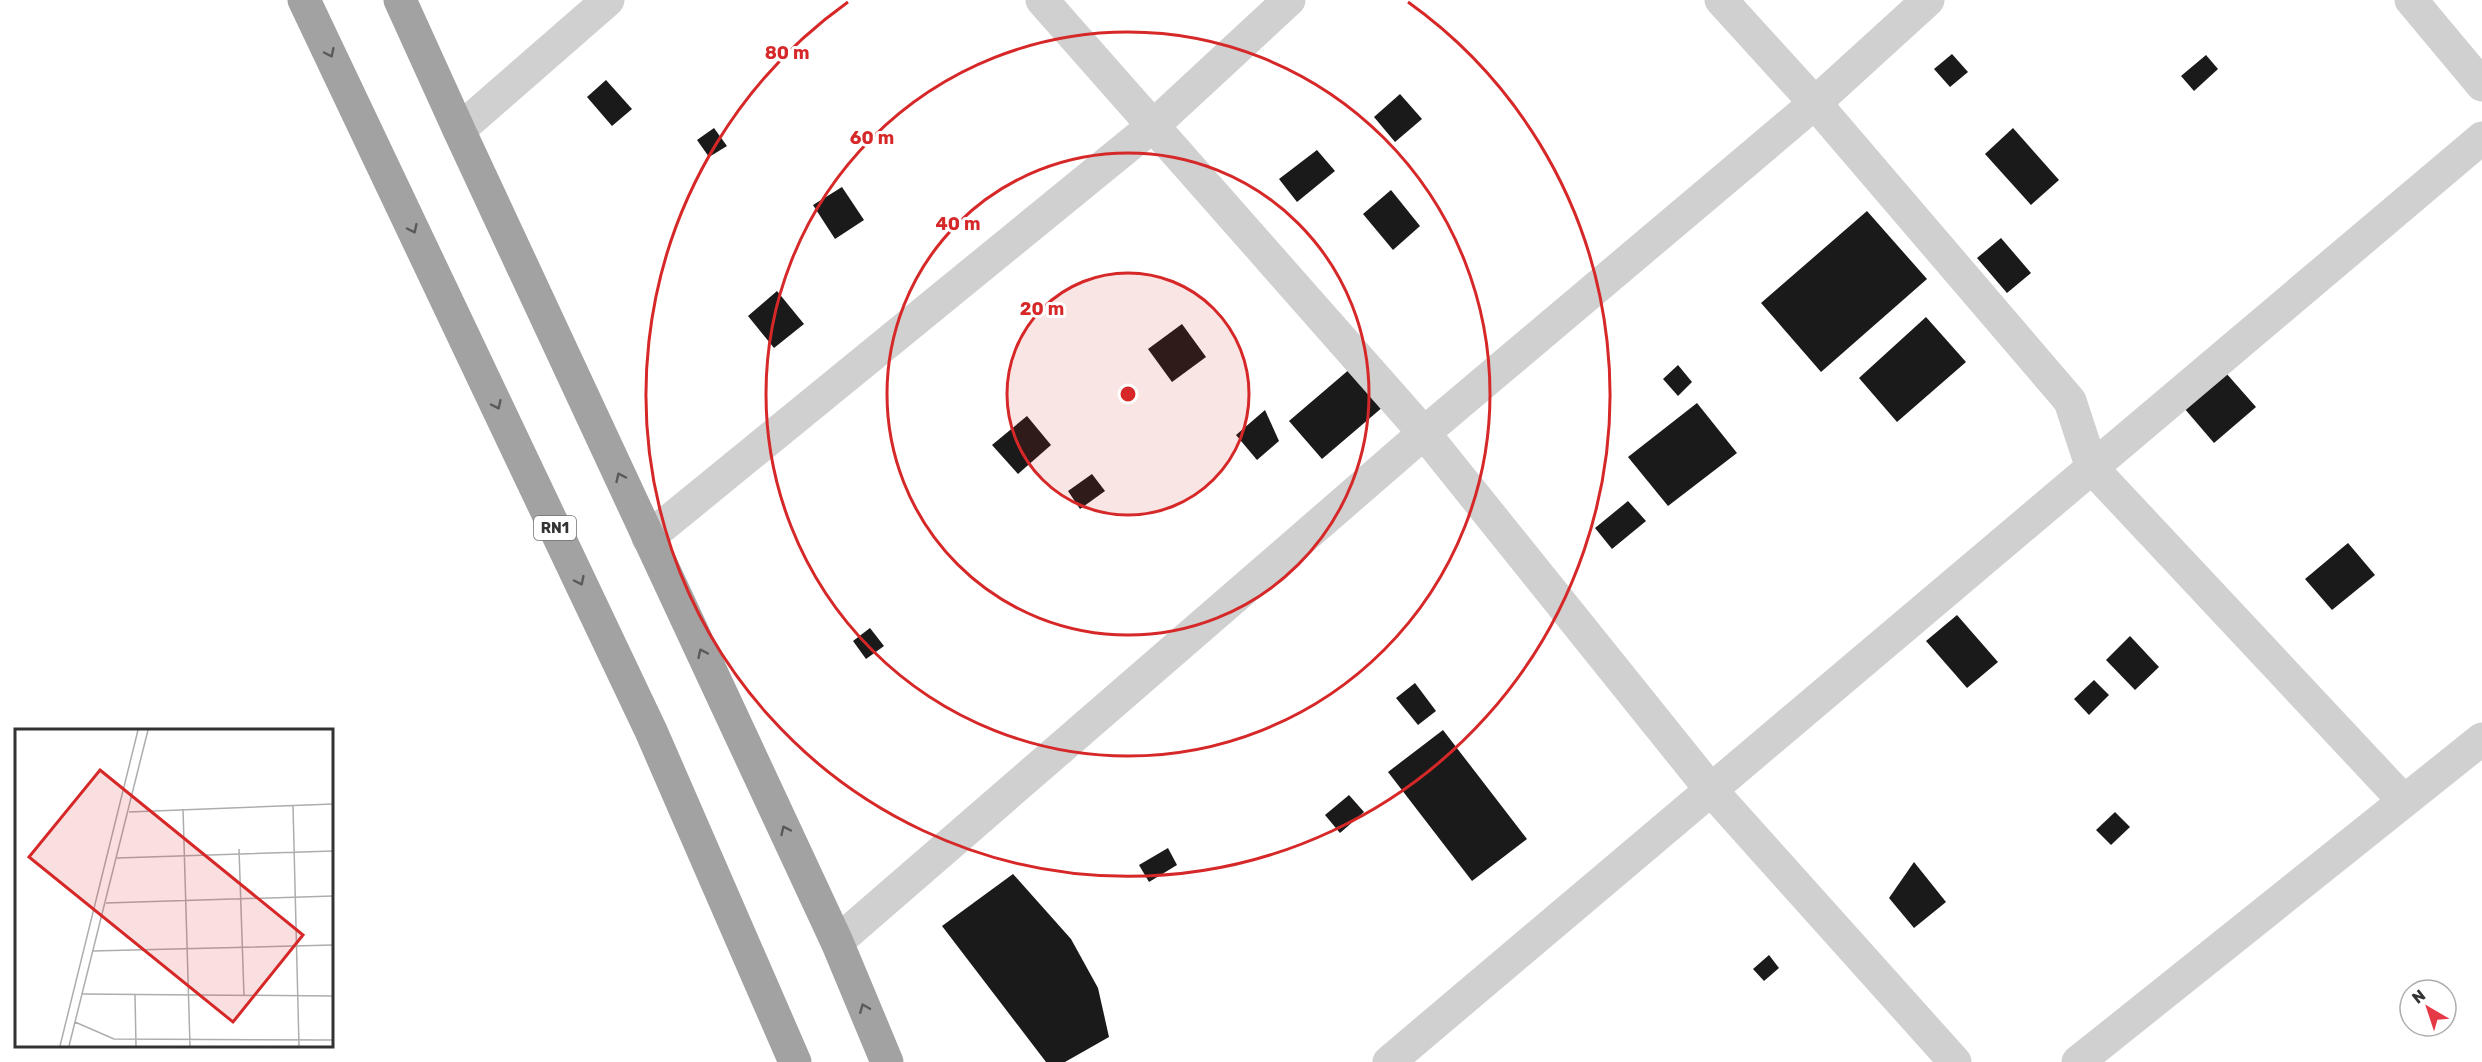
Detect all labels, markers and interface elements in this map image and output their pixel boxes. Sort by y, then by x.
text: 80 m [765,42,809,64]
one-way arrow [322,46,334,57]
text: 60 m [850,127,894,149]
text: 40 m [936,213,980,235]
one-way arrow [406,223,418,234]
text: 20 m [1020,298,1064,320]
centre of rings [1118,384,1138,404]
one-way arrow [489,399,501,410]
one-way arrow [615,472,627,483]
road number: RN1 [534,516,576,540]
one-way arrow [573,575,585,586]
one-way arrow [698,649,710,660]
inset map [15,729,333,1047]
one-way arrow [780,825,792,836]
north arrow [2398,978,2458,1038]
text: N [2408,986,2429,1008]
one-way arrow [859,1003,871,1014]

